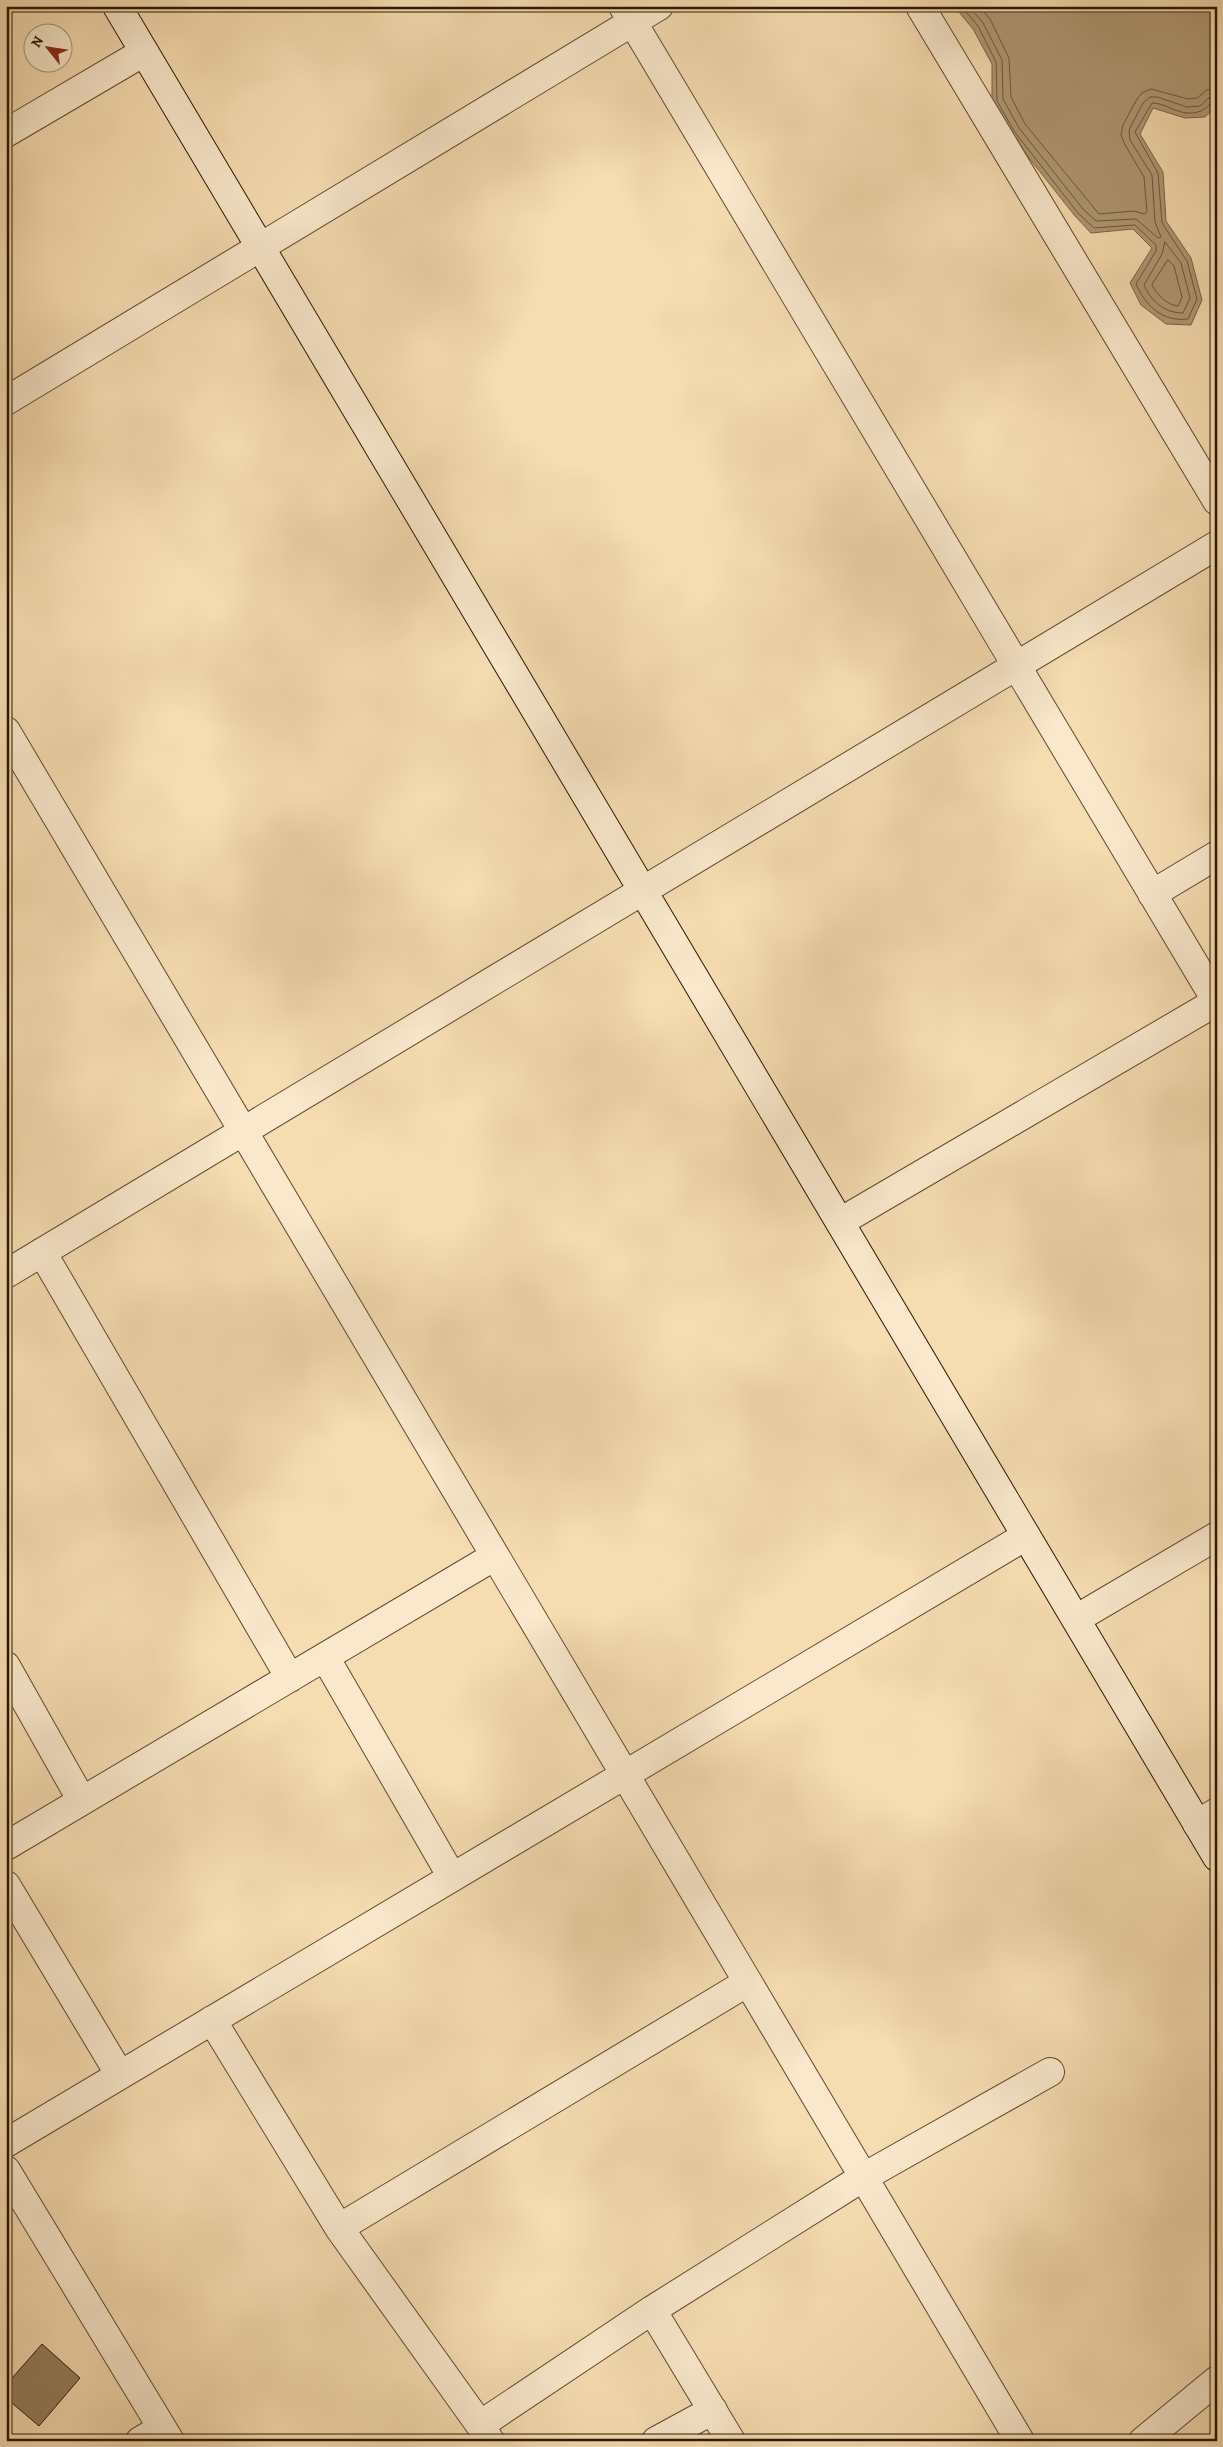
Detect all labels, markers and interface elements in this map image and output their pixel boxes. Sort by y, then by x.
north arrow [22,22,72,72]
text: N [26,33,48,51]

